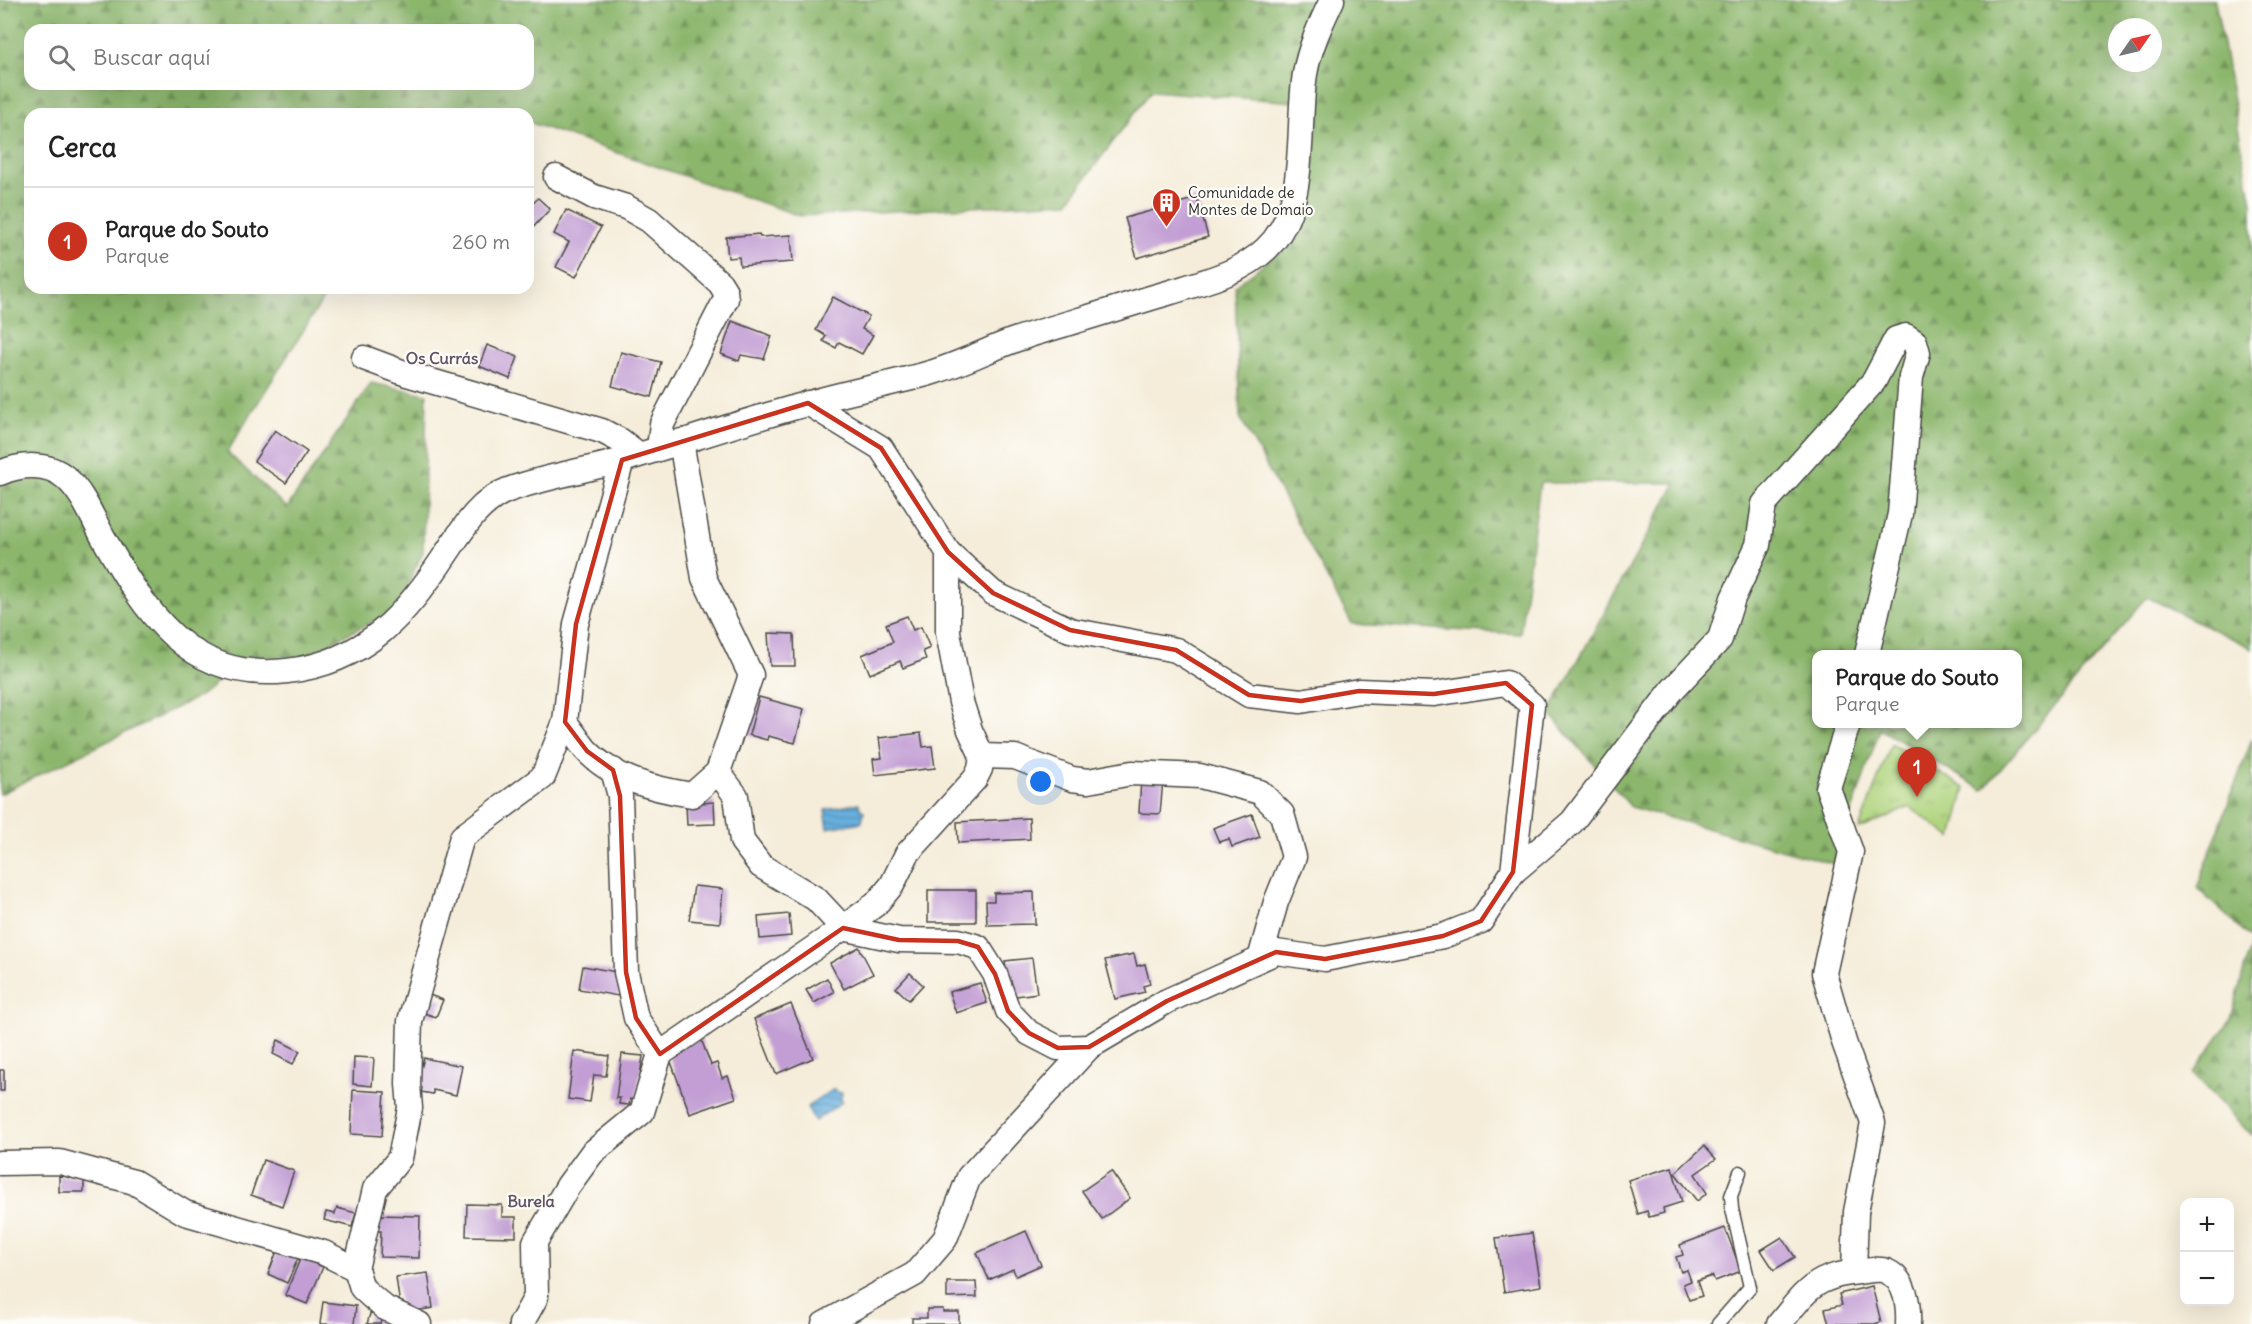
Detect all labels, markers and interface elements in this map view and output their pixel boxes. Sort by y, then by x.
north arrow [2108,18,2162,72]
search box [24,24,534,90]
icon: search [45,41,78,74]
text: Buscar aquí [93,43,210,71]
text: Cerca [48,131,117,164]
place label: Comunidade de Montes de Domaio [1188,183,1313,219]
building icon: Comunidade de Montes de Domaio [1151,186,1183,228]
text: Parque do Souto [105,215,269,243]
text: 1 [64,229,71,254]
text: 260 m [452,229,510,254]
text: Parque [105,243,169,268]
district label: Os Currás [406,348,478,368]
popup [1812,650,2022,728]
text: Parque do Souto [1835,663,1999,691]
text: Parque [1835,691,1899,716]
pin: 1 [1898,748,1936,797]
your location [1026,767,1055,796]
district label: Burela [507,1191,555,1211]
map controls [2180,1198,2234,1306]
button: + [2180,1198,2234,1252]
button: − [2180,1252,2234,1306]

